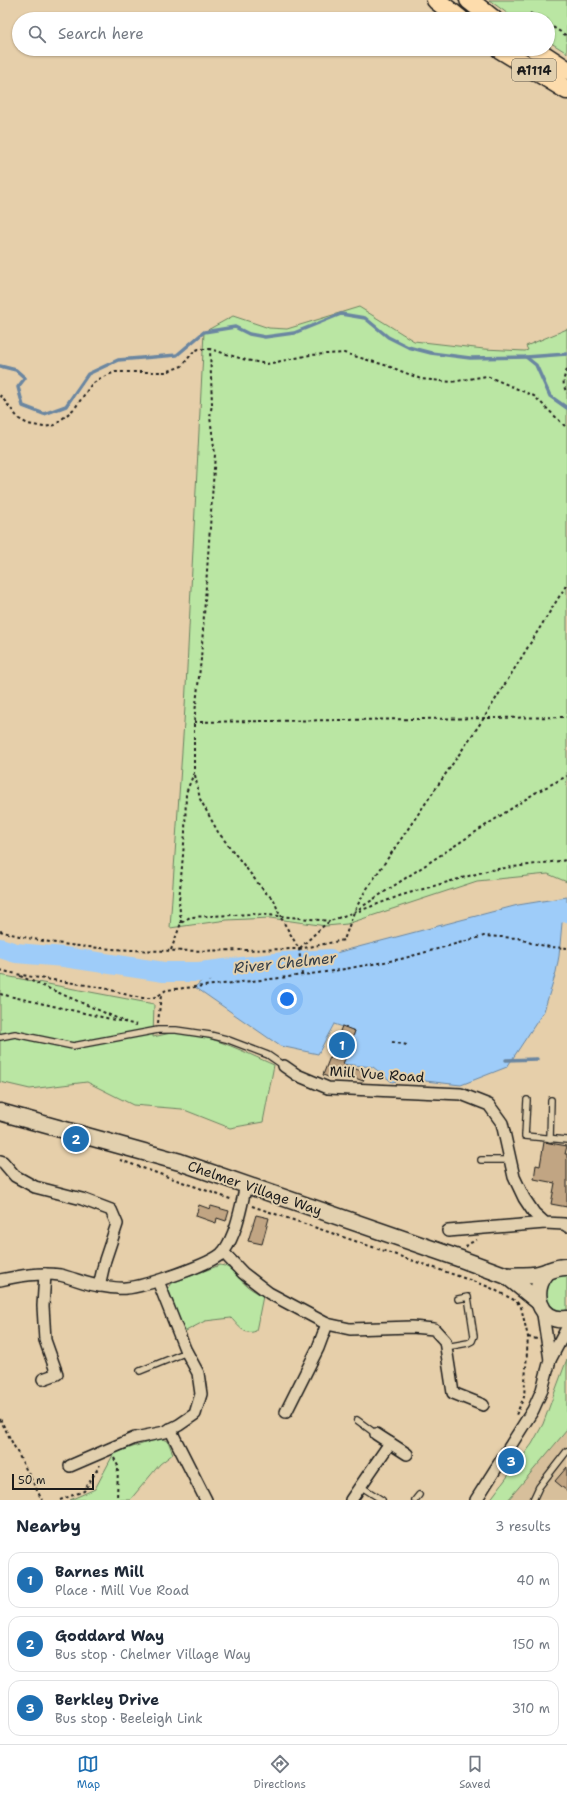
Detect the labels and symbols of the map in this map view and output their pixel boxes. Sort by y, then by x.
road number: A1114 [512,59,556,81]
water label: River Chelmer [233,948,338,978]
your location [277,989,297,1009]
pin: 1 [329,1030,355,1060]
street label: Mill Vue Road [329,1062,425,1086]
pin: 2 [63,1124,89,1154]
street label: Chelmer Village Way [185,1157,325,1219]
pin: 3 [498,1446,524,1476]
scale bar [12,1472,94,1491]

